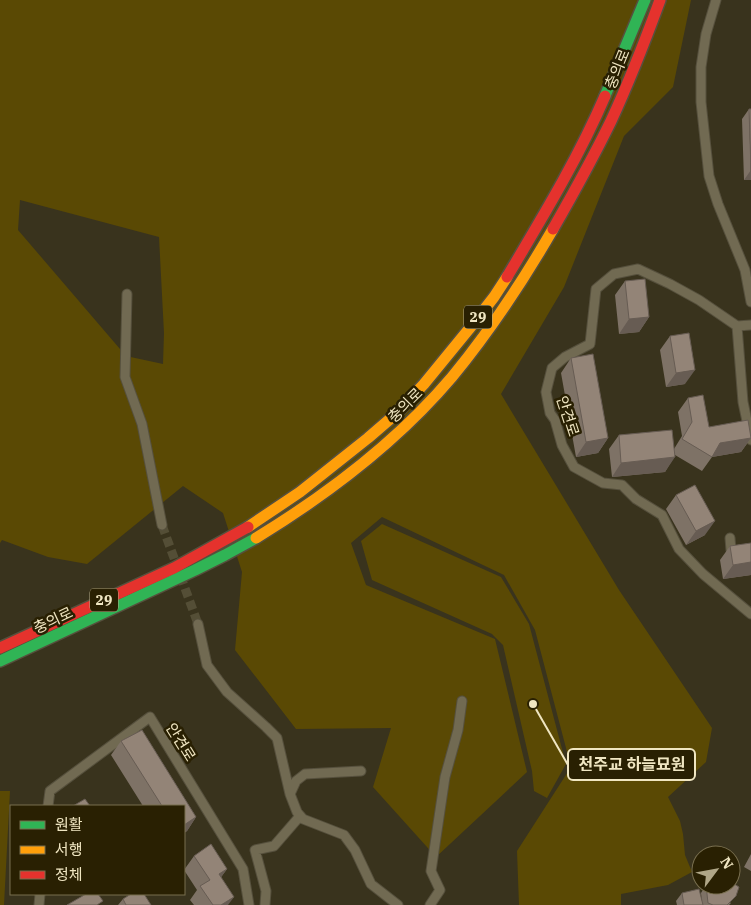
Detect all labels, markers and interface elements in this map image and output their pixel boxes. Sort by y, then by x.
street label: 충의로 [600,46,634,92]
road number: 29 [464,306,492,328]
street label: 충의로 [384,384,426,426]
street label: 안견로 [553,393,583,439]
road number: 29 [90,588,118,612]
street label: 충의로 [30,603,76,637]
street label: 안견로 [162,719,200,765]
callout: 천주교 하늘묘원 [568,749,695,780]
text: 천주교 하늘묘원 [579,754,685,774]
legend [10,805,185,895]
text: 원활 [55,815,83,834]
text: 서행 [55,840,83,859]
north arrow [691,845,741,895]
text: N [716,854,738,873]
text: 정체 [55,865,83,884]

